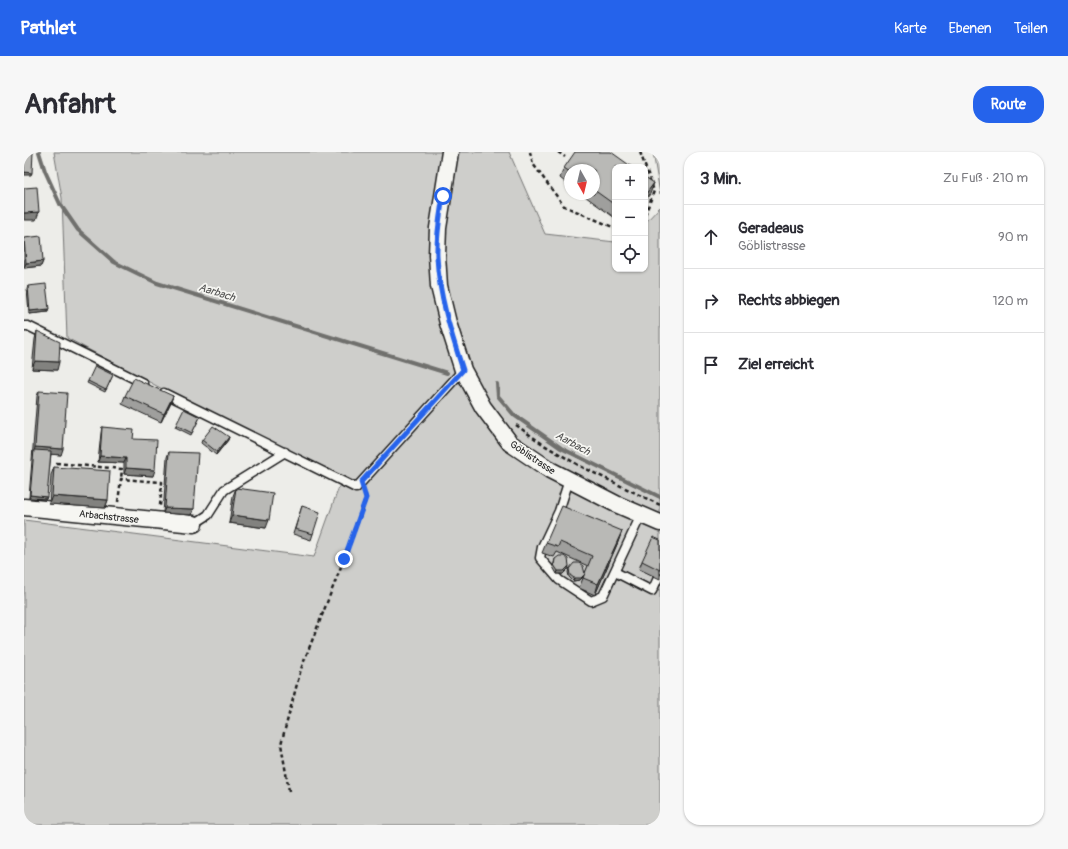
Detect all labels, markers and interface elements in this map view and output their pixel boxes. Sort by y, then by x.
text: Pathlet [20,16,76,40]
text: Karte [894,20,927,37]
text: Ebenen [949,20,992,37]
text: Teilen [1014,20,1048,37]
button: Route [973,86,1044,123]
text: Anfahrt [24,87,116,122]
north arrow [564,164,600,200]
map controls [612,164,648,272]
button: + [612,164,648,200]
text: 3 Min. [700,168,742,189]
text: Zu Fuß · 210 m [943,170,1028,186]
route start [434,187,452,205]
button: − [612,200,648,236]
text: Geradeaus [738,219,804,238]
icon: ahead [700,226,722,248]
text: 90 m [998,229,1028,245]
button: locate [612,236,648,272]
text: Göblistrasse [738,238,805,254]
water label: Aarbach [197,281,237,304]
icon: right [700,290,722,312]
text: Rechts abbiegen [738,291,840,310]
text: 120 m [992,293,1028,309]
icon: arrive [700,354,722,376]
text: Ziel erreicht [738,355,814,374]
water label: Aarbach [553,429,593,459]
street label: Göblistrasse [508,438,557,477]
street label: Arbachstrasse [78,508,139,526]
route end [335,550,353,568]

